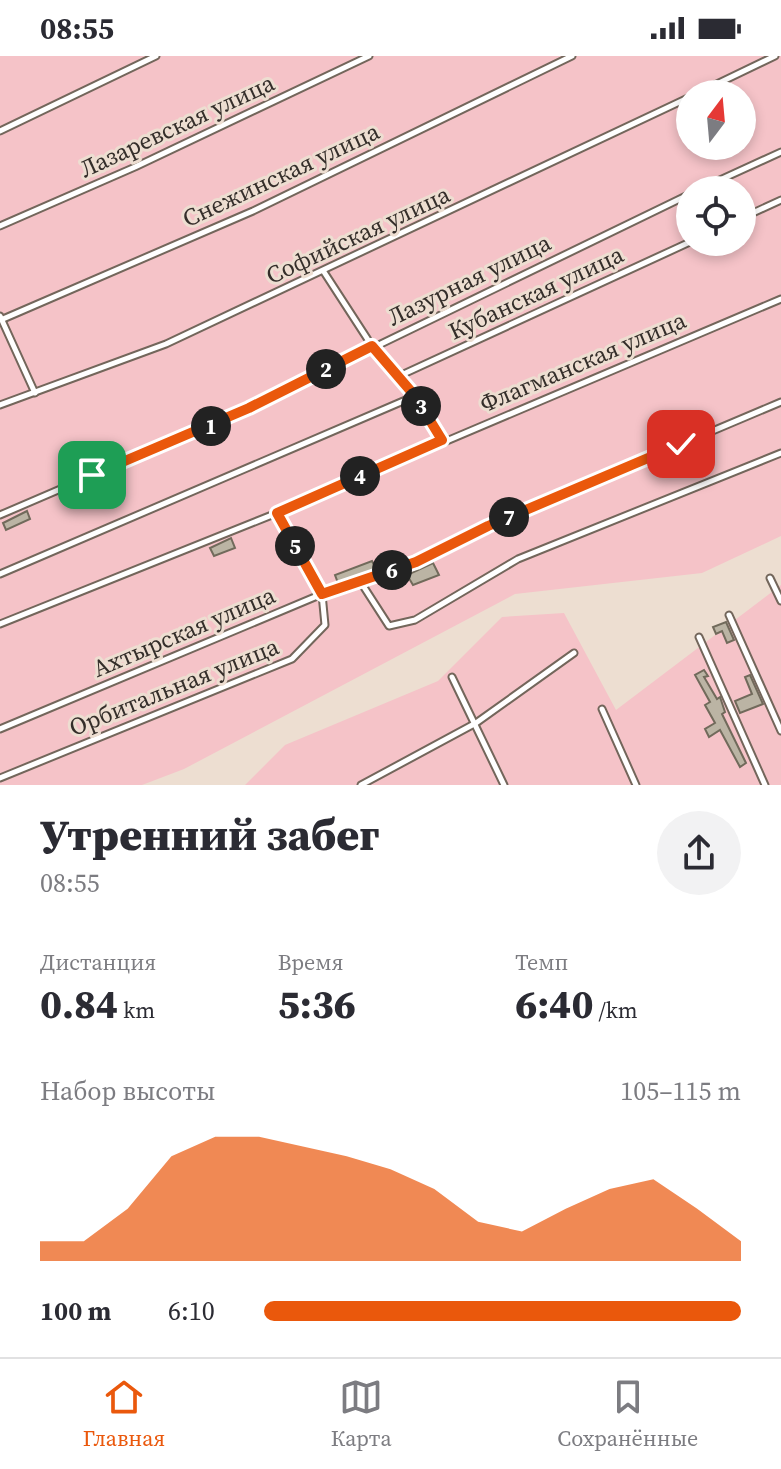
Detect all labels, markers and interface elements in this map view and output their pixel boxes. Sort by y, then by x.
text: 08:55 [40,8,114,49]
street label: Лазаревская улица [74,66,280,185]
north arrow [676,80,756,160]
map controls [676,80,756,256]
street label: Снежинская улица [177,114,385,235]
button: locate [676,176,756,256]
street label: Софийская улица [260,177,456,292]
street label: Лазурная улица [381,225,557,333]
street label: Кубанская улица [443,237,629,348]
street label: Флагманская улица [475,303,692,420]
pin: 2 [306,349,346,389]
text: 2 [320,354,332,384]
pin: 3 [401,386,441,426]
text: 3 [415,391,427,421]
pin: 1 [191,406,231,446]
pin [647,410,715,478]
text: 1 [205,411,217,441]
icon: check [659,422,703,466]
pin [58,441,126,509]
icon: arrive [70,453,114,497]
pin: 4 [340,456,380,496]
text: 4 [354,461,366,491]
pin: 7 [489,497,529,537]
text: 7 [503,502,515,532]
pin: 5 [275,526,315,566]
text: 5 [289,531,301,561]
pin: 6 [372,550,412,590]
text: 6 [386,555,398,585]
street label: Ахтырская улица [87,578,281,685]
street label: Орбитальная улица [64,629,284,744]
text: Утренний забег [40,804,380,865]
button: share [657,811,741,895]
text: 08:55 [40,865,100,901]
text: Дистанция [40,947,156,977]
text: Время [278,947,343,977]
text: Темп [515,947,568,977]
text: 0.84 [40,977,118,1031]
text: 5:36 [278,977,356,1031]
text: 6:40 [515,977,593,1031]
text: km [118,995,155,1025]
text: /km [593,995,638,1025]
text: Набор высоты [40,1073,215,1109]
text: 105–115 m [620,1073,741,1109]
text: 100 m [40,1293,111,1329]
text: 6:10 [168,1293,215,1329]
tab: Главная [83,1375,165,1453]
tab: Карта [331,1375,392,1453]
tab: Сохранённые [557,1375,698,1453]

